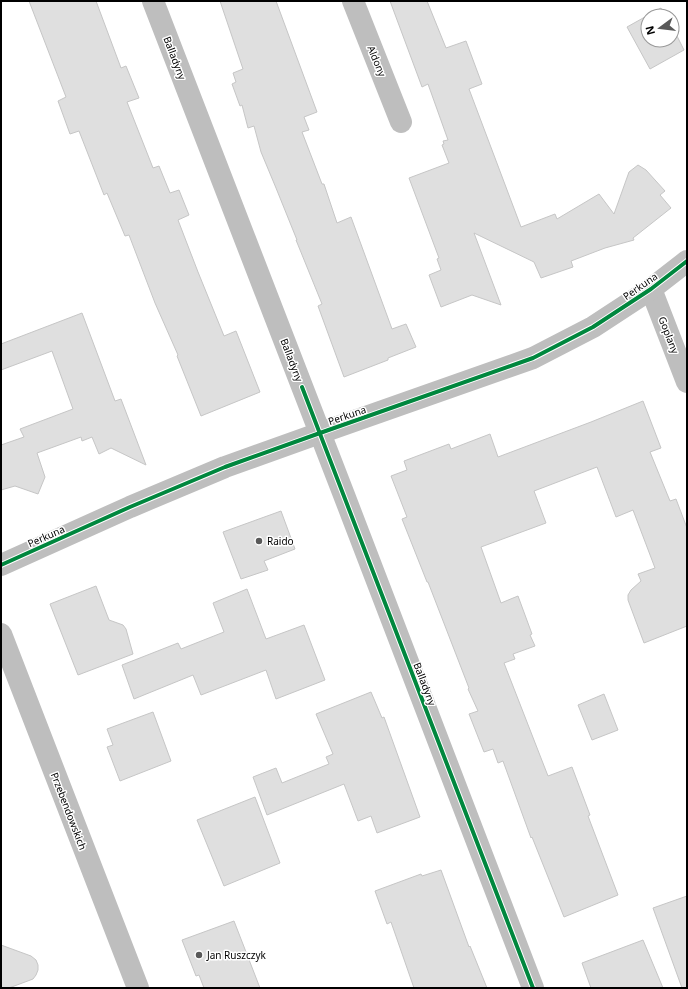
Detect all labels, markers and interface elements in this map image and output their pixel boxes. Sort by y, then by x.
north arrow [640,8,680,48]
text: N [641,24,658,37]
street label: Balladyny [160,34,190,83]
street label: Aldony [364,43,390,79]
street label: Perkuna [620,269,660,303]
street label: Goplany [655,314,683,357]
street label: Balladyny [277,336,307,385]
street label: Perkuna [326,402,368,428]
street label: Perkuna [25,522,67,550]
place label: Raido [267,534,294,548]
marker: Raido [254,536,264,546]
street label: Balladyny [410,660,440,709]
street label: Przebendowskich [48,770,90,852]
place label: Jan Ruszczyk [206,948,267,962]
marker: Jan Ruszczyk [194,950,204,960]

